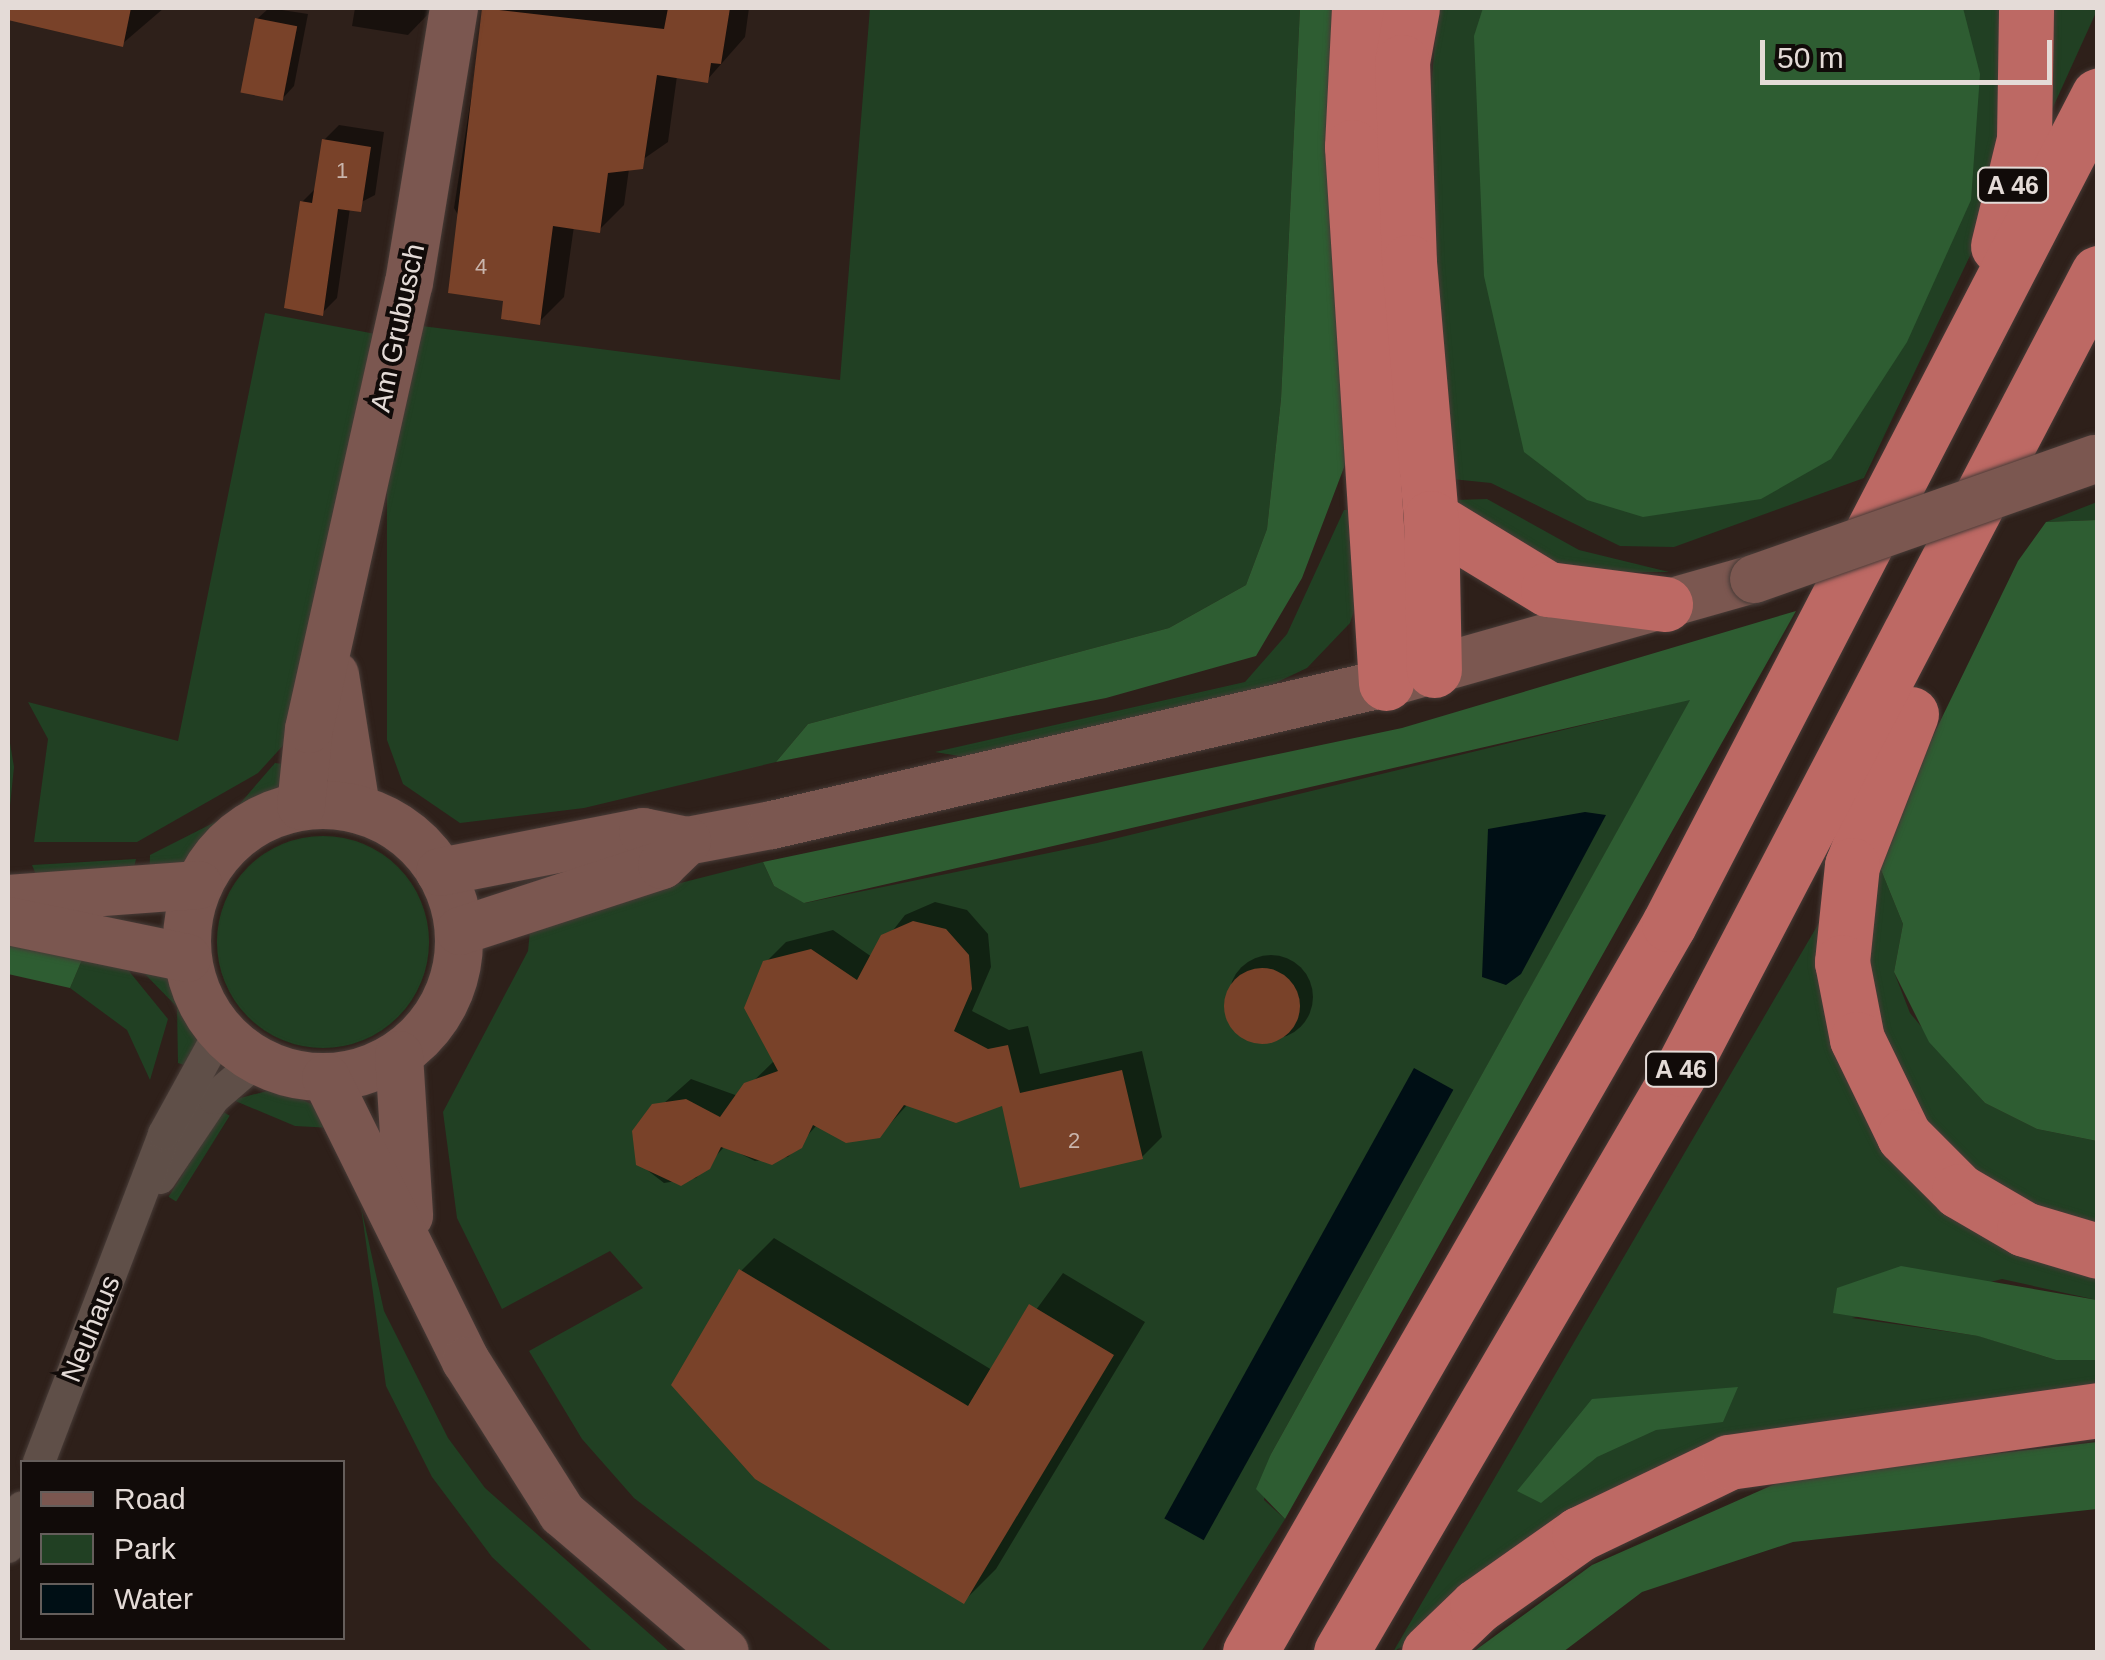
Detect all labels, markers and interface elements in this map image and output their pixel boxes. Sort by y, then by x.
scale bar [1765,20,2058,82]
text: 50 m [1777,41,1844,74]
house number: 1 [336,158,348,184]
road number: A 46 [1976,165,2050,205]
street label: Am Grubusch [364,241,432,415]
house number: 4 [475,254,487,280]
road number: A 46 [1644,1049,1718,1089]
house number: 2 [1068,1128,1080,1154]
street label: Neuhaus [54,1271,128,1387]
legend [20,1460,345,1640]
text: Road [114,1482,186,1515]
text: Park [114,1532,176,1565]
text: Water [114,1582,193,1615]

